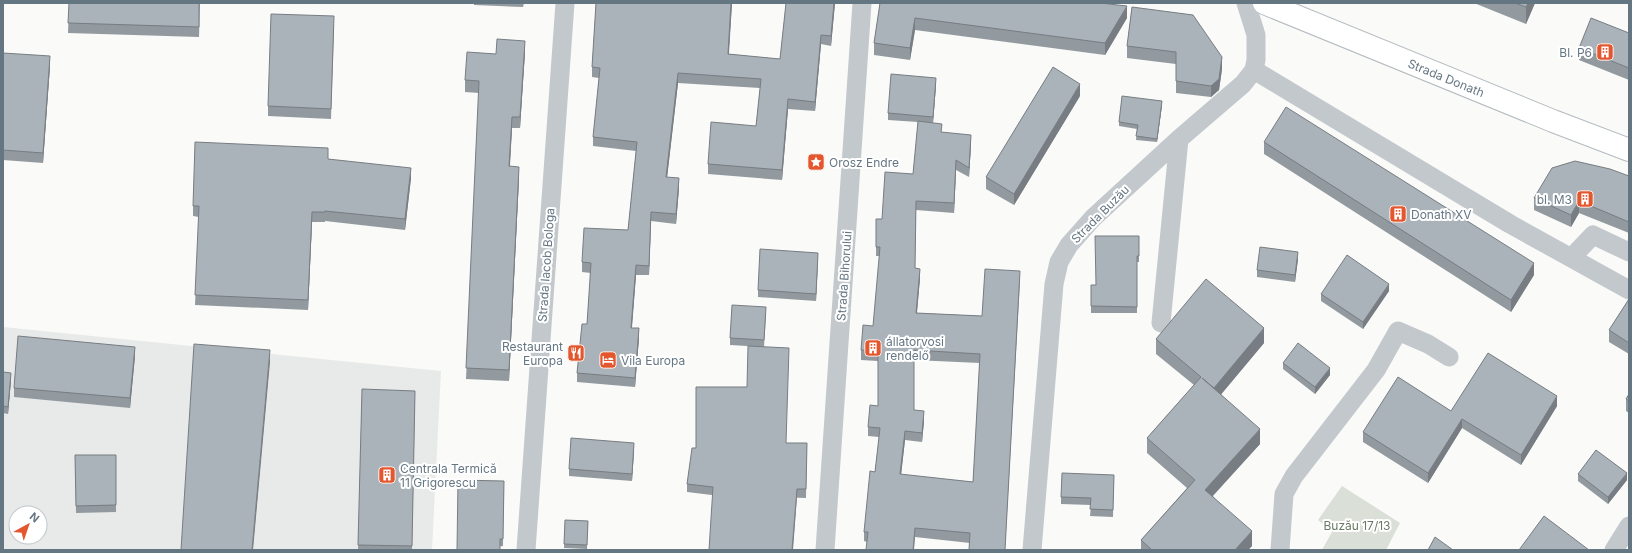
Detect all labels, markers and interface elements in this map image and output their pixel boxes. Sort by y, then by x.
building icon: Bl. P6 [1595,42,1615,62]
place label: Bl. P6 [1559,45,1592,60]
street label: Strada Donath [1406,55,1487,100]
place icon: Orosz Endre [806,152,826,172]
place label: Orosz Endre [829,155,899,170]
street label: Strada Buzău [1068,182,1132,246]
building icon: bl. M3 [1575,189,1595,209]
place label: bl. M3 [1537,192,1572,207]
building icon: Donath XV [1388,204,1408,224]
street label: Strada Iacob Bologa [535,207,557,323]
place label: Donath XV [1411,207,1472,222]
street label: Strada Bihorului [833,231,855,321]
place label: állatorvosi rendelő [886,334,944,363]
building icon: állatorvosi rendelő [863,338,883,358]
place label: Restaurant Europa [502,339,563,368]
restaurant icon: Restaurant Europa [566,343,586,363]
hotel icon: Vila Europa [598,350,618,370]
place label: Vila Europa [621,353,685,368]
place label: Centrala Termică 11 Grigorescu [400,461,497,490]
building icon: Centrala Termică 11 Grigorescu [377,465,397,485]
north arrow [8,505,48,545]
text: N [27,509,42,525]
park label: Buzău 17/13 [1323,518,1391,533]

